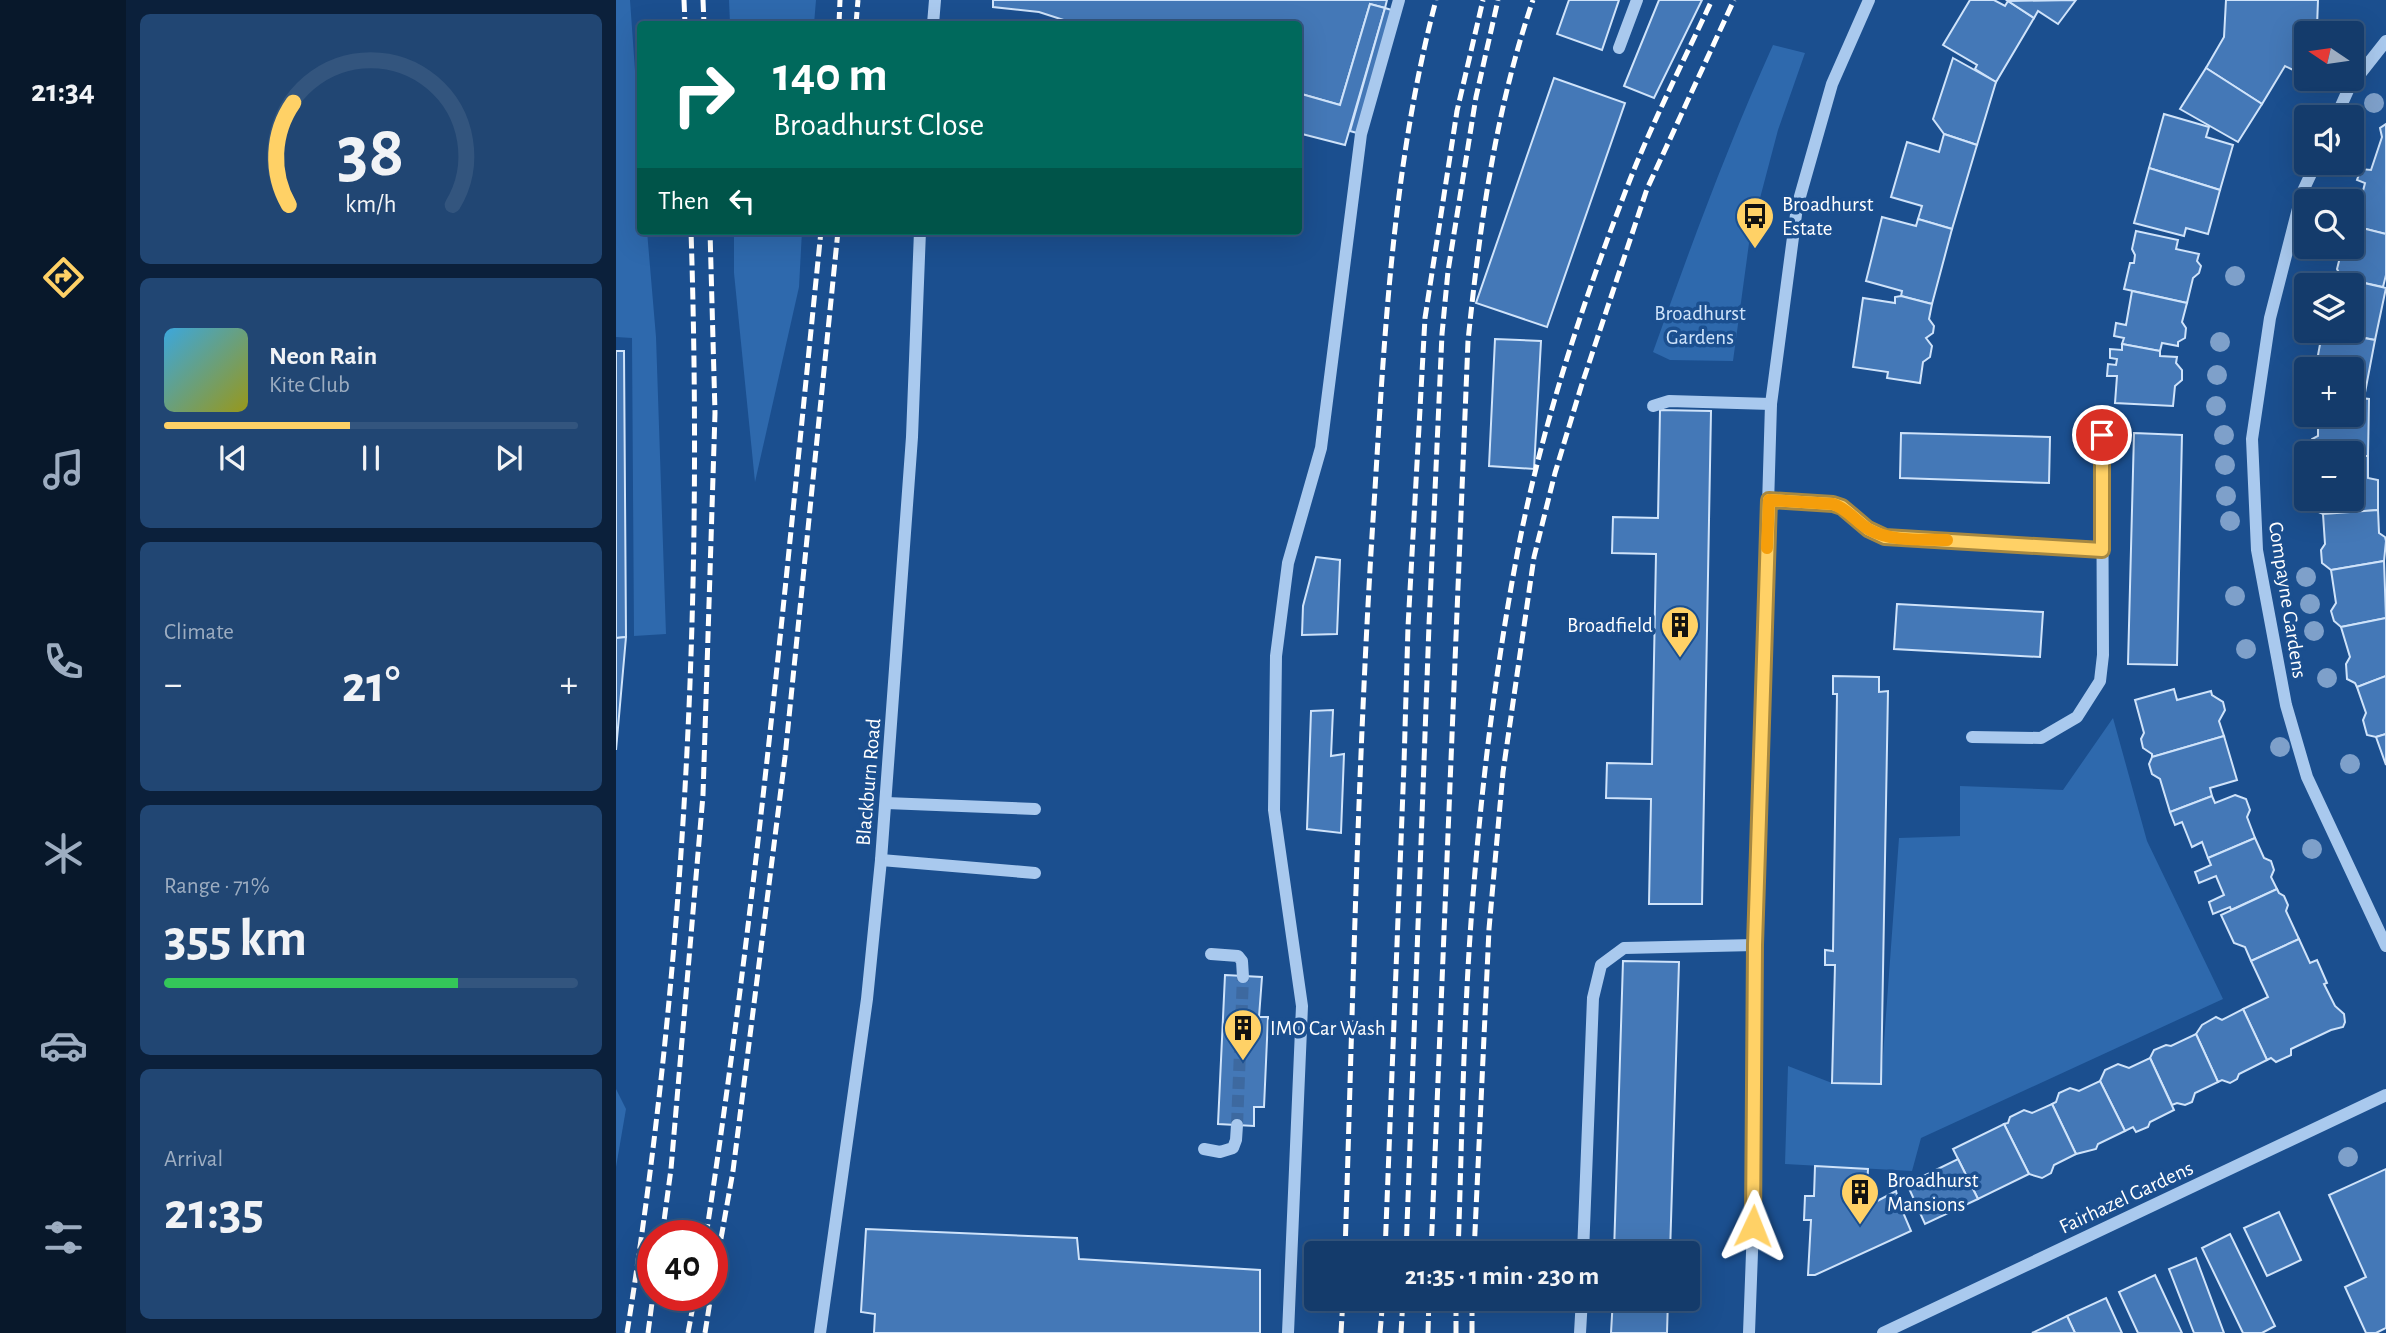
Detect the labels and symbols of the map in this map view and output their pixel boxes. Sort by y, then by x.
north arrow [2294,21,2364,91]
place label: Broadhurst Estate [1782,194,1874,239]
bus stop icon: Broadhurst Estate [1734,195,1776,250]
park label: Broadhurst Gardens [1654,303,1746,348]
pin [2072,405,2132,465]
street label: Compayne Gardens [2265,520,2310,680]
building icon: Broadfield [1659,604,1701,659]
place label: Broadfield [1567,615,1653,636]
street label: Blackburn Road [852,717,885,847]
building icon: IMO Car Wash [1222,1007,1264,1062]
place label: IMO Car Wash [1270,1018,1386,1039]
street label: Fairhazel Gardens [2056,1157,2196,1238]
place label: Broadhurst Mansions [1887,1170,1979,1215]
building icon: Broadhurst Mansions [1839,1171,1881,1226]
position arrow [1716,1189,1790,1263]
speed limit sign: 40 [637,1220,728,1311]

